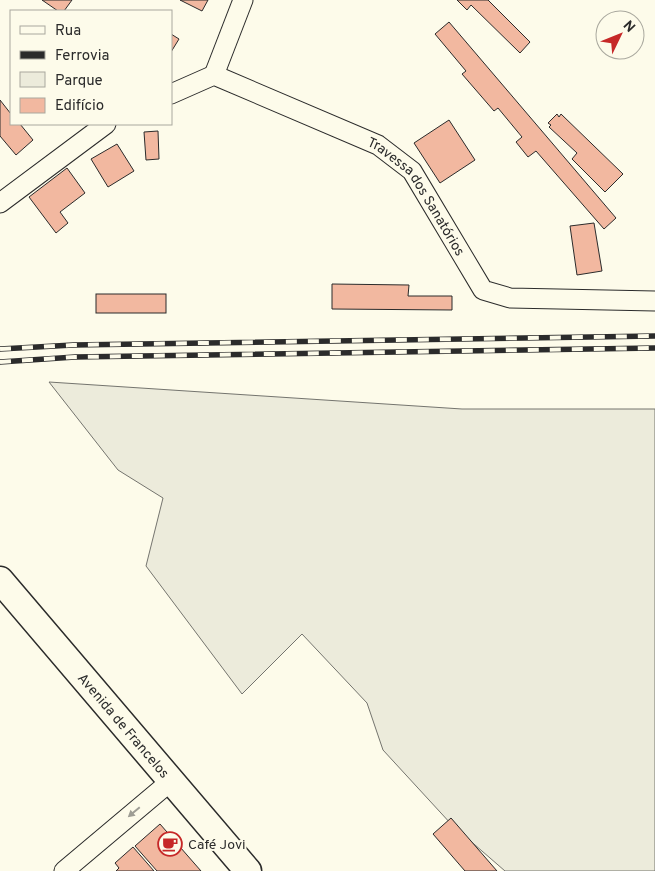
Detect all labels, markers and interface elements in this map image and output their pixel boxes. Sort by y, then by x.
legend [10,10,172,125]
north arrow [595,10,645,60]
text: N [619,18,638,37]
text: Rua [55,22,81,41]
text: Ferrovia [55,47,109,66]
text: Parque [55,72,103,91]
text: Edifício [55,97,104,116]
street label: Travessa dos Sanatórios [364,134,468,259]
street label: Avenida de Francelos [73,670,172,782]
one-way arrow [128,806,140,817]
cafe icon: Café Jovi [157,831,183,857]
place label: Café Jovi [188,837,246,854]

